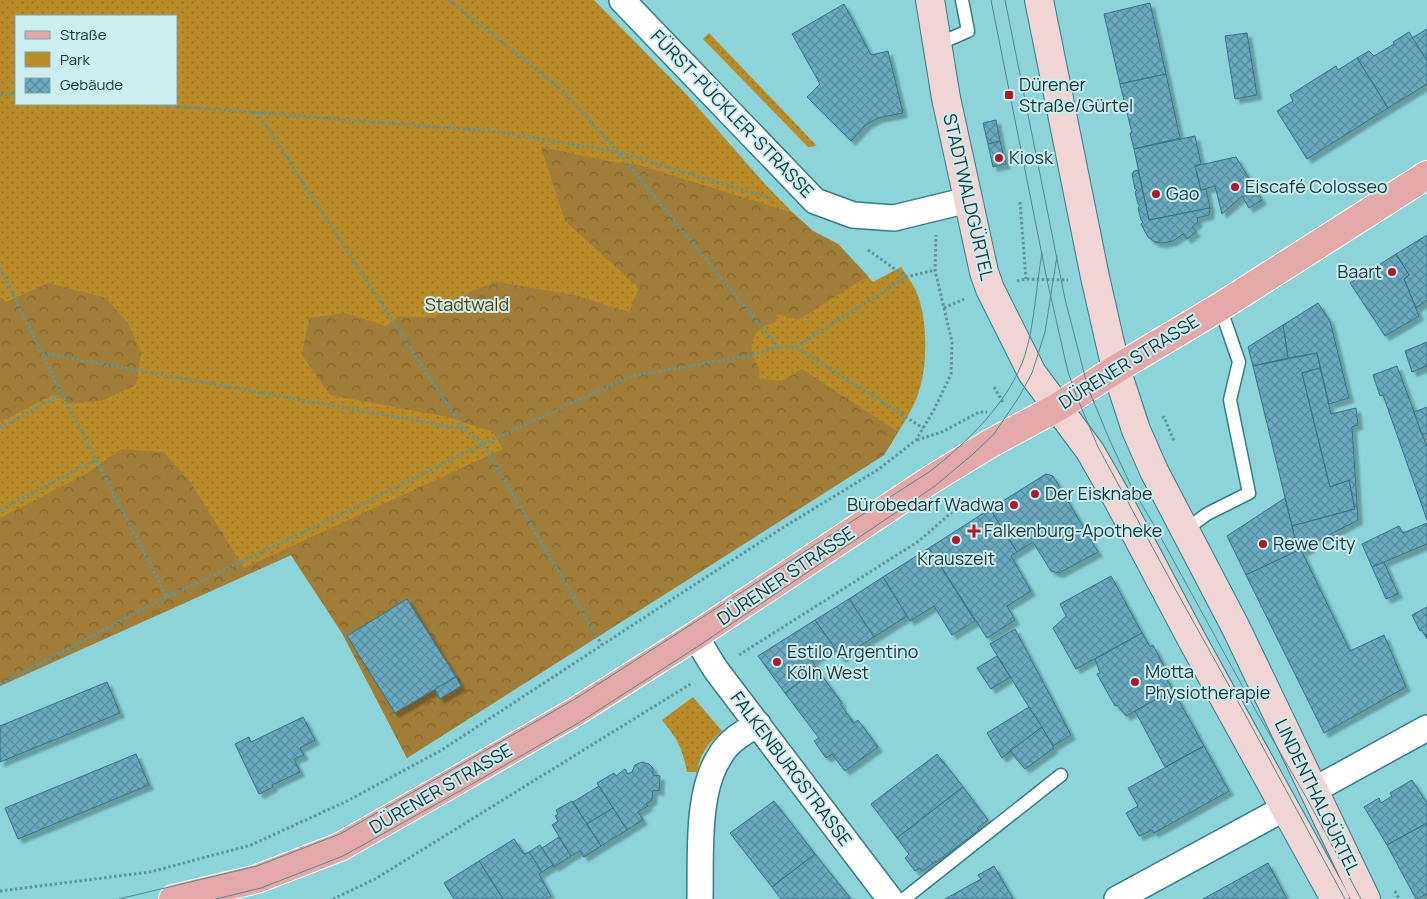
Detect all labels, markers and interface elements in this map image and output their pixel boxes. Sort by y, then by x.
legend [15,15,178,105]
text: Straße [60,24,107,45]
street label: FÜRST-PÜCKLER-STRASSE [646,24,819,203]
text: Park [60,49,90,70]
place label: Dürener Straße/Gürtel [1019,72,1133,117]
text: Gebäude [60,74,123,95]
marker: Dürener Straße/Gürtel [1003,89,1015,101]
street label: STADTWALDGÜRTEL [938,111,1000,283]
place label: Kiosk [1009,145,1054,169]
marker: Kiosk [993,152,1005,164]
place label: Eiscafé Colosseo [1245,174,1388,198]
place label: Gao [1166,181,1199,205]
marker: Eiscafé Colosseo [1229,181,1241,193]
marker: Gao [1150,188,1162,200]
place label: Baart [1337,259,1382,283]
marker: Baart [1386,266,1398,278]
park label: Stadtwald [425,292,509,316]
street label: DÜRENER STRASSE [1054,308,1203,414]
place label: Der Eisknabe [1045,481,1152,505]
marker: Der Eisknabe [1029,488,1041,500]
place label: Bürobedarf Wadwa [847,492,1004,516]
marker: Bürobedarf Wadwa [1008,499,1020,511]
place label: Falkenburg-Apotheke [984,518,1162,542]
street label: DÜRENER STRASSE [712,520,859,630]
marker: Falkenburg-Apotheke [968,525,980,537]
place label: Rewe City [1273,531,1356,555]
marker: Krauszeit [950,534,962,546]
marker: Rewe City [1257,538,1269,550]
place label: Krauszeit [917,546,995,570]
place label: Estilo Argentino Köln West [787,639,918,684]
marker: Estilo Argentino Köln West [771,656,783,668]
place label: Motta Physiotherapie [1145,659,1270,704]
marker: Motta Physiotherapie [1129,676,1141,688]
street label: FALKENBURGSTRASSE [726,686,858,850]
street label: LINDENTHALGÜRTEL [1270,715,1366,878]
street label: DÜRENER STRASSE [365,738,516,839]

